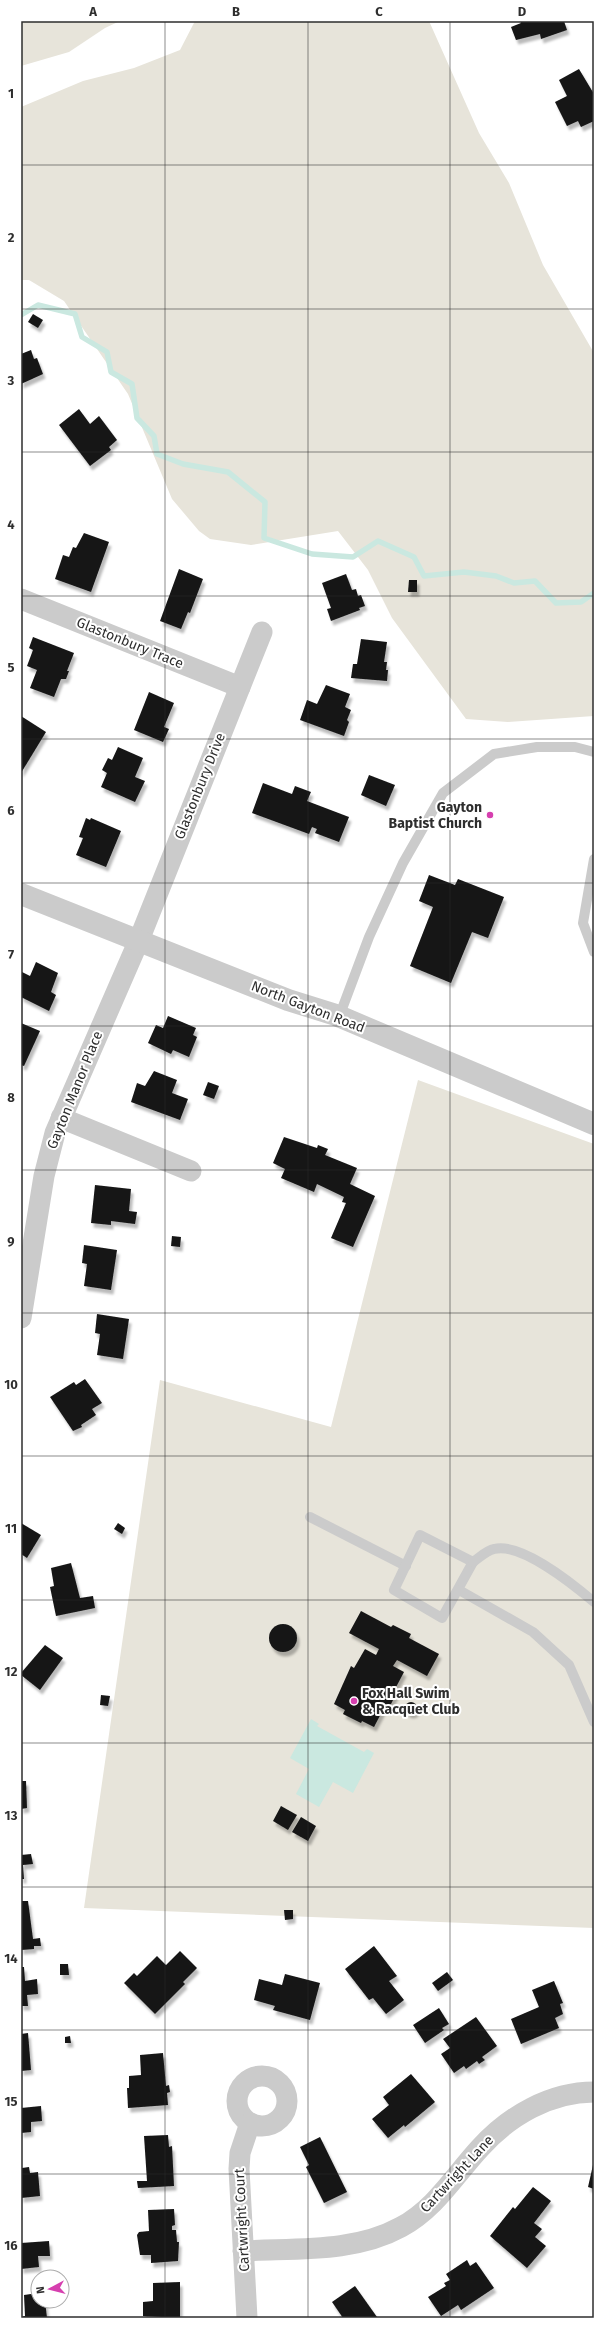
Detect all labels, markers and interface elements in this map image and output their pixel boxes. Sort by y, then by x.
text: A [88,4,97,19]
text: B [232,4,240,19]
text: C [375,4,383,19]
text: D [518,4,527,19]
text: 1 [8,86,14,101]
text: 2 [8,230,15,245]
text: 3 [7,373,15,388]
text: 4 [7,517,15,532]
street label: Glastonbury Trace [74,614,186,672]
text: 5 [8,660,15,675]
street label: Glastonbury Drive [171,730,229,842]
place label: Gayton Baptist Church [389,799,482,832]
text: 6 [7,803,15,818]
marker: Gayton Baptist Church [485,810,495,820]
text: 7 [8,947,14,962]
street label: North Gayton Road [249,977,367,1037]
street label: Gayton Manor Place [44,1029,106,1151]
text: 8 [7,1090,15,1105]
text: 9 [7,1234,15,1249]
text: 10 [4,1377,18,1392]
text: 11 [5,1521,17,1536]
text: 12 [5,1664,18,1679]
place label: Fox Hall Swim & Racquet Club [362,1685,460,1718]
marker: Fox Hall Swim & Racquet Club [349,1696,359,1706]
text: 13 [5,1808,18,1823]
text: 14 [4,1951,18,1966]
text: 15 [4,2094,18,2109]
street label: Cartwright Lane [417,2132,497,2216]
street label: Cartwright Court [231,2167,253,2272]
text: 16 [4,2238,18,2253]
north arrow [30,2269,70,2309]
text: N [34,2286,47,2295]

